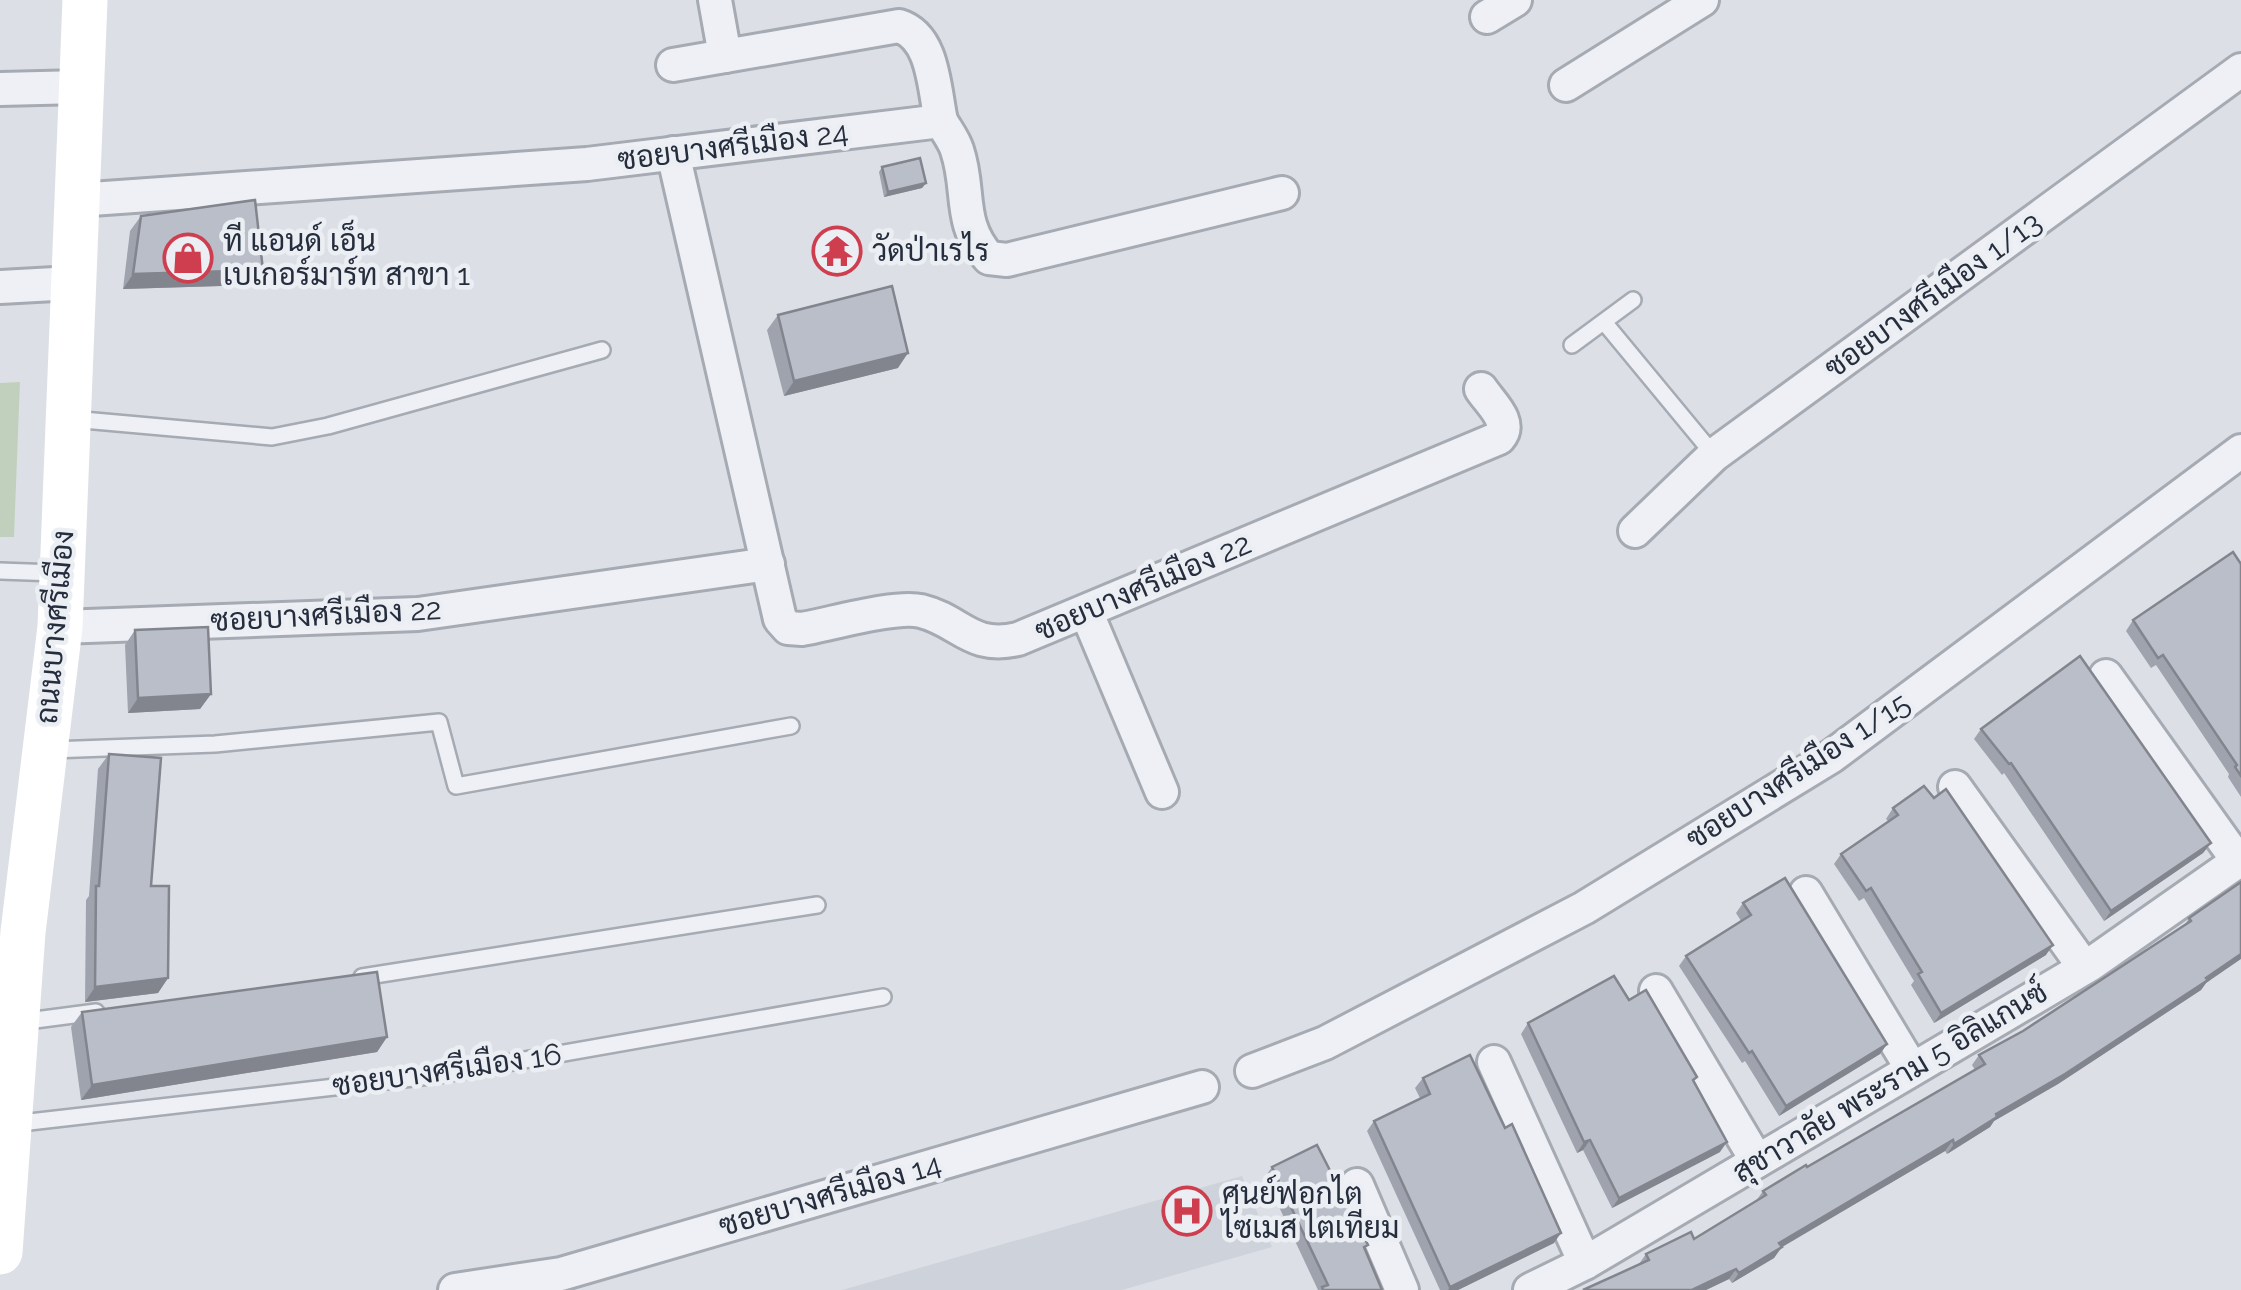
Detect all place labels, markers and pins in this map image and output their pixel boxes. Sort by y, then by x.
place label: ที แอนด์ เอ็น เบเกอร์มาร์ท สาขา 1 [223,219,470,292]
temple icon: วัดป่าเรไร [811,225,863,277]
place label: วัดป่าเรไร [872,231,989,268]
shop icon: ที แอนด์ เอ็น เบเกอร์มาร์ท สาขา 1 [162,232,214,284]
place label: ศูนย์ฟอกไต ไซเมส ไตเทียม [1220,1174,1399,1245]
hospital icon: ศูนย์ฟอกไต ไซเมส ไตเทียม [1161,1185,1213,1237]

